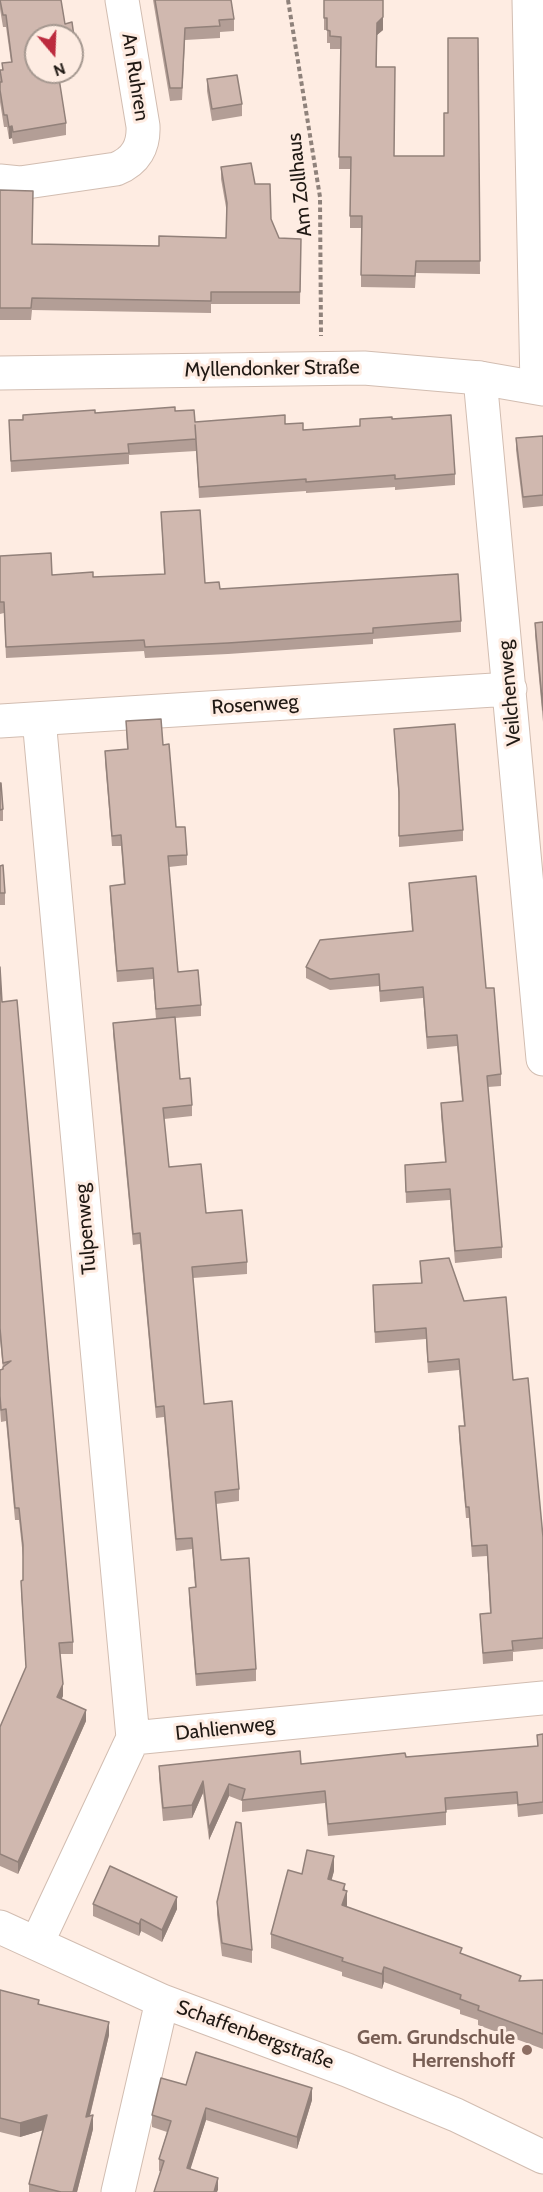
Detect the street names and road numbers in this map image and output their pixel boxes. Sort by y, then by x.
street label: An Ruhren [116,31,154,123]
street label: Am Zollhaus [283,132,317,238]
street label: Myllendonker Straße [184,355,360,383]
street label: Veilchenweg [493,639,527,747]
street label: Rosenweg [211,690,299,720]
street label: Tulpenweg [70,1183,102,1275]
street label: Dahlienweg [174,1712,276,1746]
street label: Schaffenbergstraße [173,1995,337,2075]

